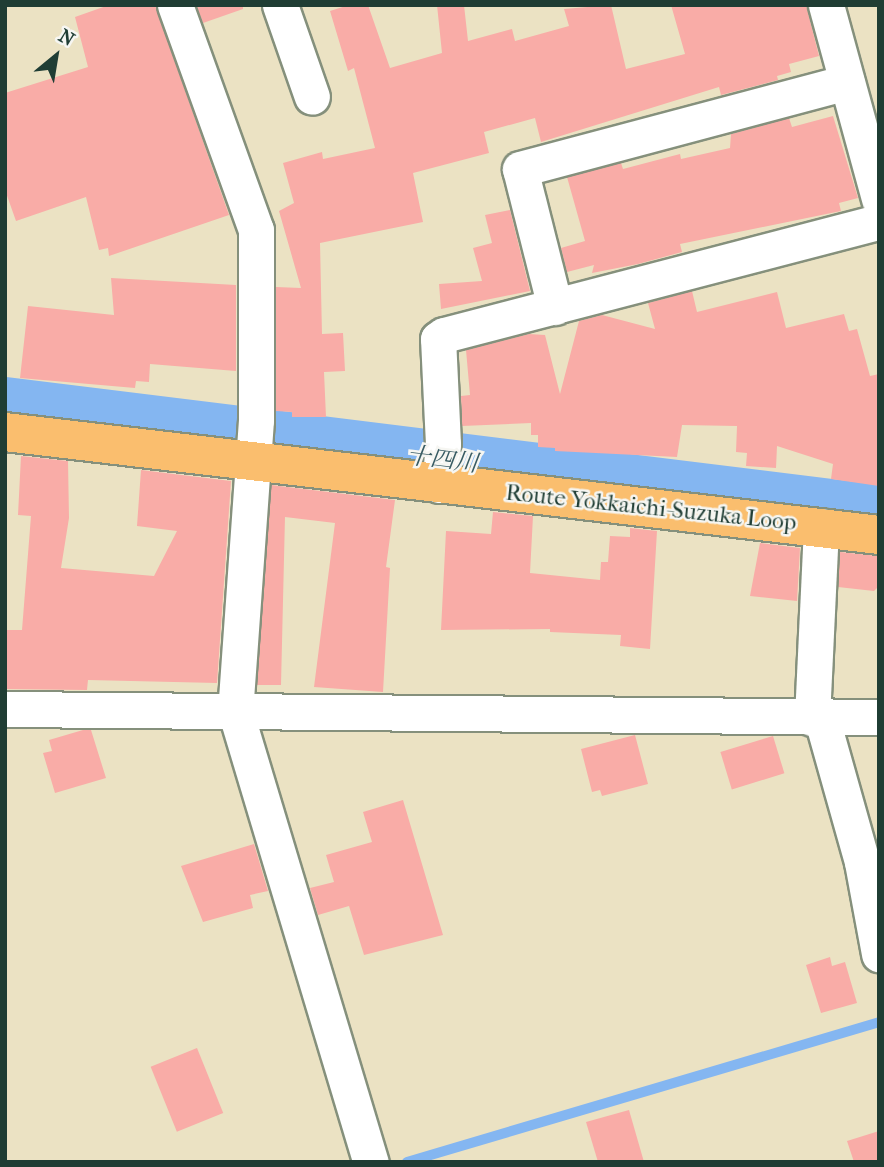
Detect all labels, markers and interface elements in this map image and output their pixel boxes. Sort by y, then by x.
north arrow [21,21,91,91]
text: N [55,25,78,51]
water label: 十四川 [405,441,479,479]
street label: Route Yokkaichi-Suzuka Loop [504,479,798,537]

